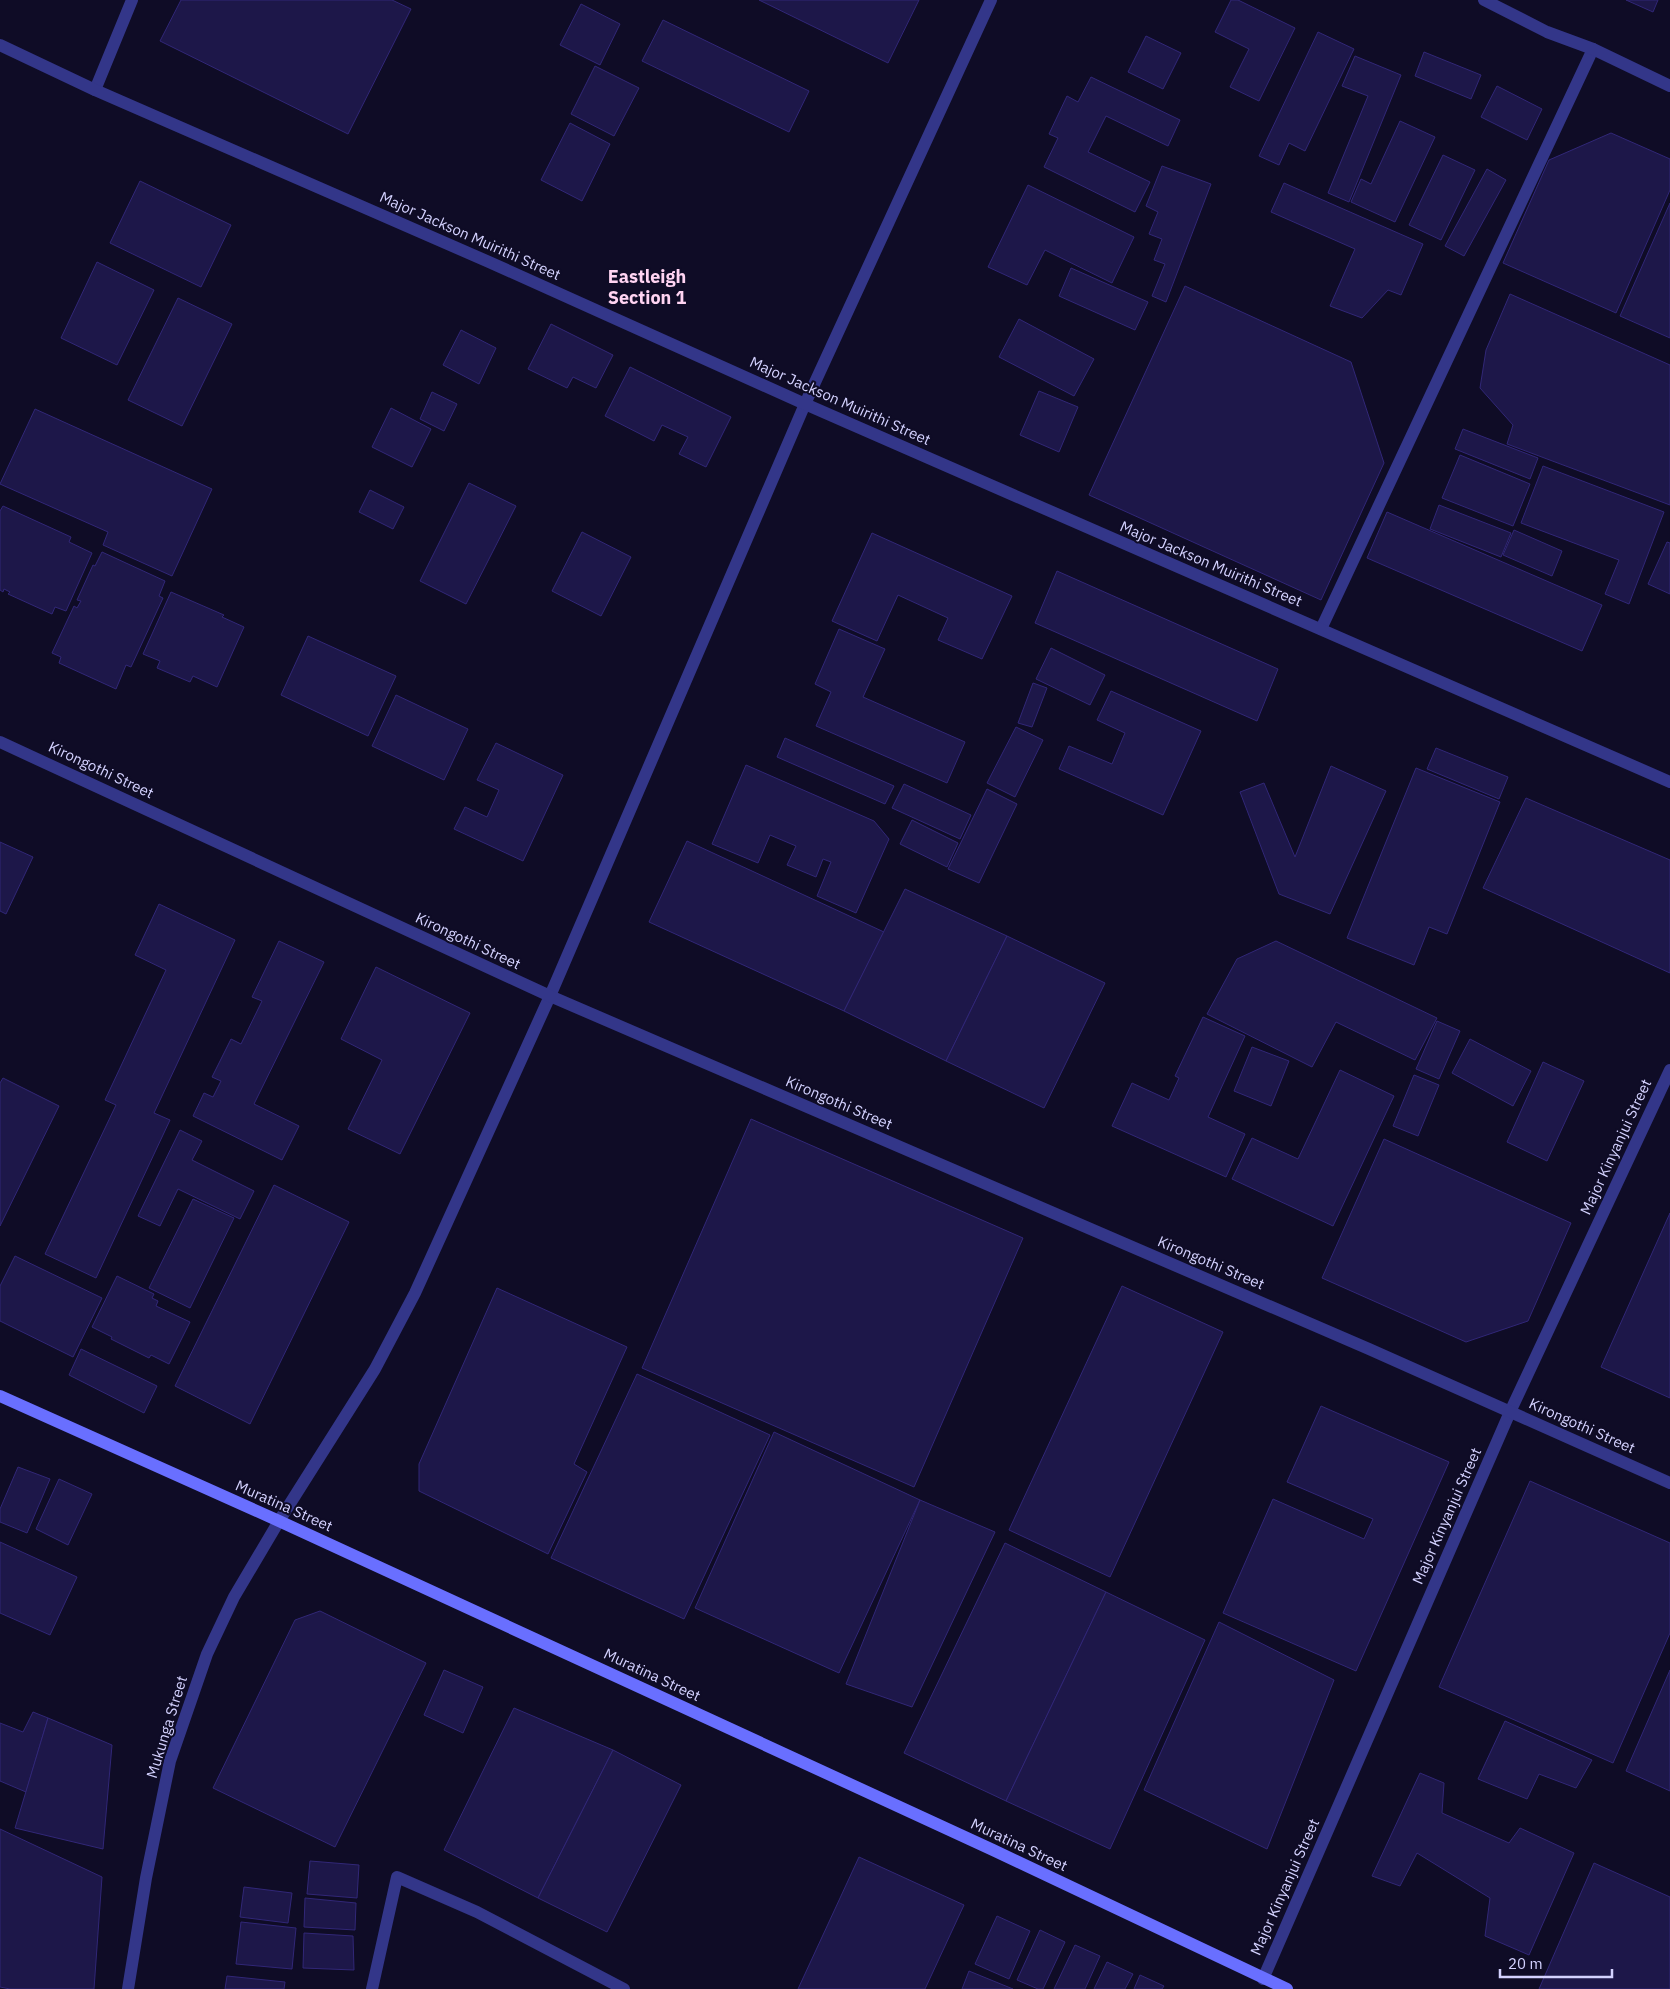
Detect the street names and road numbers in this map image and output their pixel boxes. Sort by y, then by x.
street label: Major Jackson Muirithi Street [377,187,564,284]
street label: Major Jackson Muirithi Street [747,352,934,449]
street label: Major Jackson Muirithi Street [1117,516,1305,611]
street label: Kirongothi Street [46,737,157,802]
street label: Kirongothi Street [413,908,524,973]
street label: Kirongothi Street [783,1072,895,1134]
street label: Major Kinyanjui Street [1576,1076,1655,1218]
street label: Kirongothi Street [1155,1232,1267,1294]
street label: Kirongothi Street [1526,1394,1638,1457]
street label: Major Kinyanjui Street [1408,1445,1485,1587]
street label: Muratina Street [233,1476,336,1535]
street label: Muratina Street [601,1644,704,1705]
street label: Mukunga Street [142,1673,191,1780]
street label: Muratina Street [968,1814,1071,1875]
street label: Major Kinyanjui Street [1246,1816,1323,1958]

